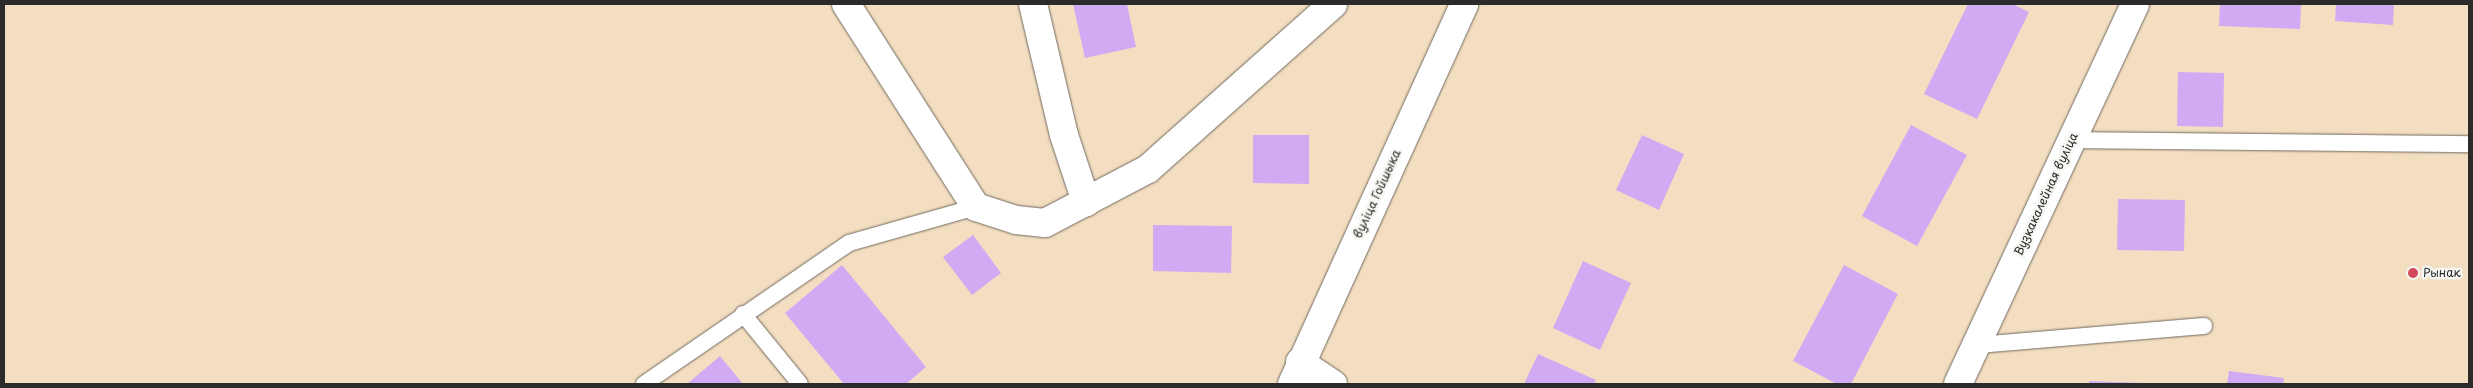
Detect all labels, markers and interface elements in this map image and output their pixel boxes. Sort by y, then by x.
street label: Вузкакалейная вуліца [2011,130,2081,258]
street label: вуліца Гойшыка [1350,147,1404,241]
place label: Рынак [2423,266,2461,280]
marker: Рынак [2407,267,2419,279]

